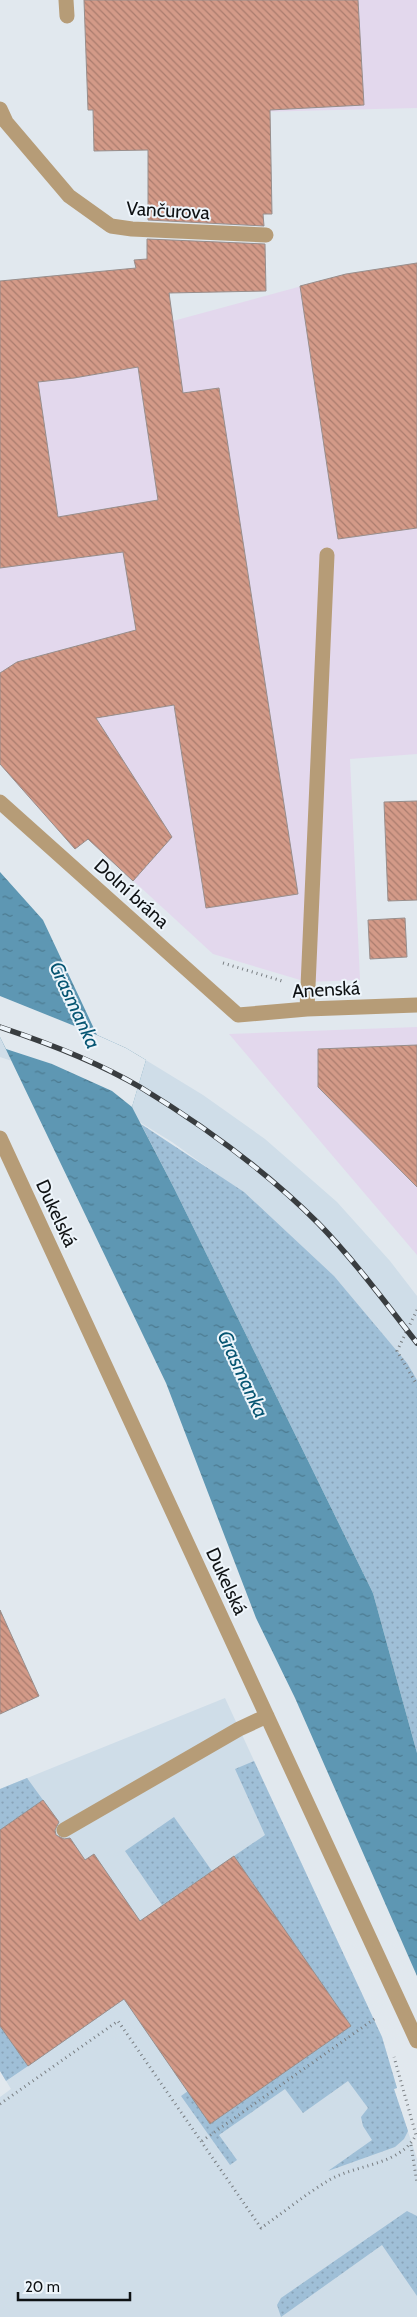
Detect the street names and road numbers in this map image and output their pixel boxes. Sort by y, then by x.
street label: Vančurova [126,197,210,224]
street label: Dolní brána [89,854,174,933]
street label: Anenská [291,976,361,1003]
street label: Dukelská [31,1176,82,1250]
street label: Dukelská [201,1544,252,1618]

